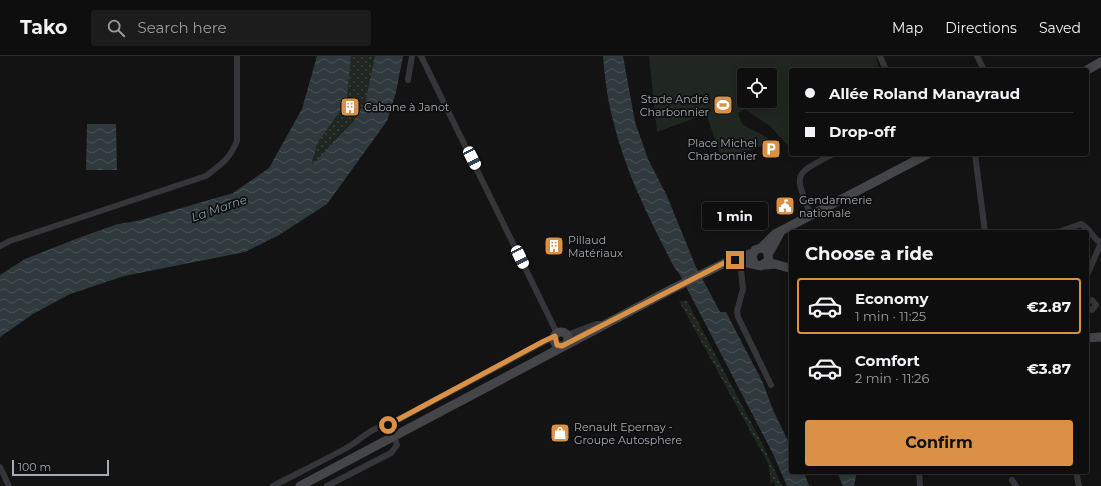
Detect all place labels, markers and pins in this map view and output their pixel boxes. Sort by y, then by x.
place label: Stade André Charbonnier [640,92,709,119]
sports icon: Stade André Charbonnier [712,94,734,116]
building icon: Cabane à Janot [339,96,361,118]
place label: Cabane à Janot [364,100,450,114]
place label: Place Michel Charbonnier [687,136,757,163]
parking icon: Place Michel Charbonnier [760,138,782,160]
place label: Gendarmerie nationale [799,193,872,220]
public building icon: Gendarmerie nationale [774,195,796,217]
place label: Pillaud Matériaux [568,233,623,260]
building icon: Pillaud Matériaux [543,235,565,257]
place label: Renault Epernay - Groupe Autosphere [574,420,683,447]
shop icon: Renault Epernay - Groupe Autosphere [549,422,571,444]

